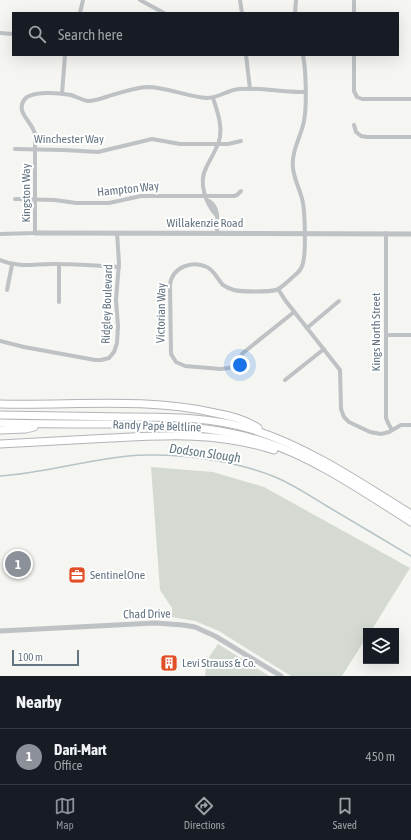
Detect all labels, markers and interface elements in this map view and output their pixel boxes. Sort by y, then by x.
search box [12,12,399,56]
icon: search [26,23,48,45]
text: Search here [58,26,123,43]
street label: Winchester Way [34,132,104,146]
street label: Kingston Way [19,163,33,223]
street label: Hampton Way [96,179,160,199]
street label: Willakenzie Road [167,216,243,230]
street label: Ridgley Boulevard [99,264,115,344]
street label: Victorian Way [153,283,169,343]
street label: Kings North Street [369,292,383,371]
your location [230,355,250,375]
street label: Randy Papé Beltline [112,417,202,435]
water label: Dodson Slough [168,441,242,466]
pin: 1 [5,549,31,579]
office icon: SentinelOne [67,565,87,585]
place label: SentinelOne [90,568,145,582]
street label: Chad Drive [123,607,171,621]
map controls [363,628,399,664]
button: layers [363,628,399,664]
scale bar [12,648,79,667]
text: 100 m [18,651,43,663]
building icon: Levi Strauss & Co. [159,653,179,673]
place label: Levi Strauss & Co. [182,656,256,670]
text: Nearby [16,692,62,712]
text: Dari-Mart [54,741,107,758]
text: 1 [26,749,32,764]
text: 450 m [366,749,395,764]
text: Office [54,758,82,773]
tab: Map [54,795,76,831]
tab: Directions [184,795,225,831]
tab: Saved [333,795,357,831]

